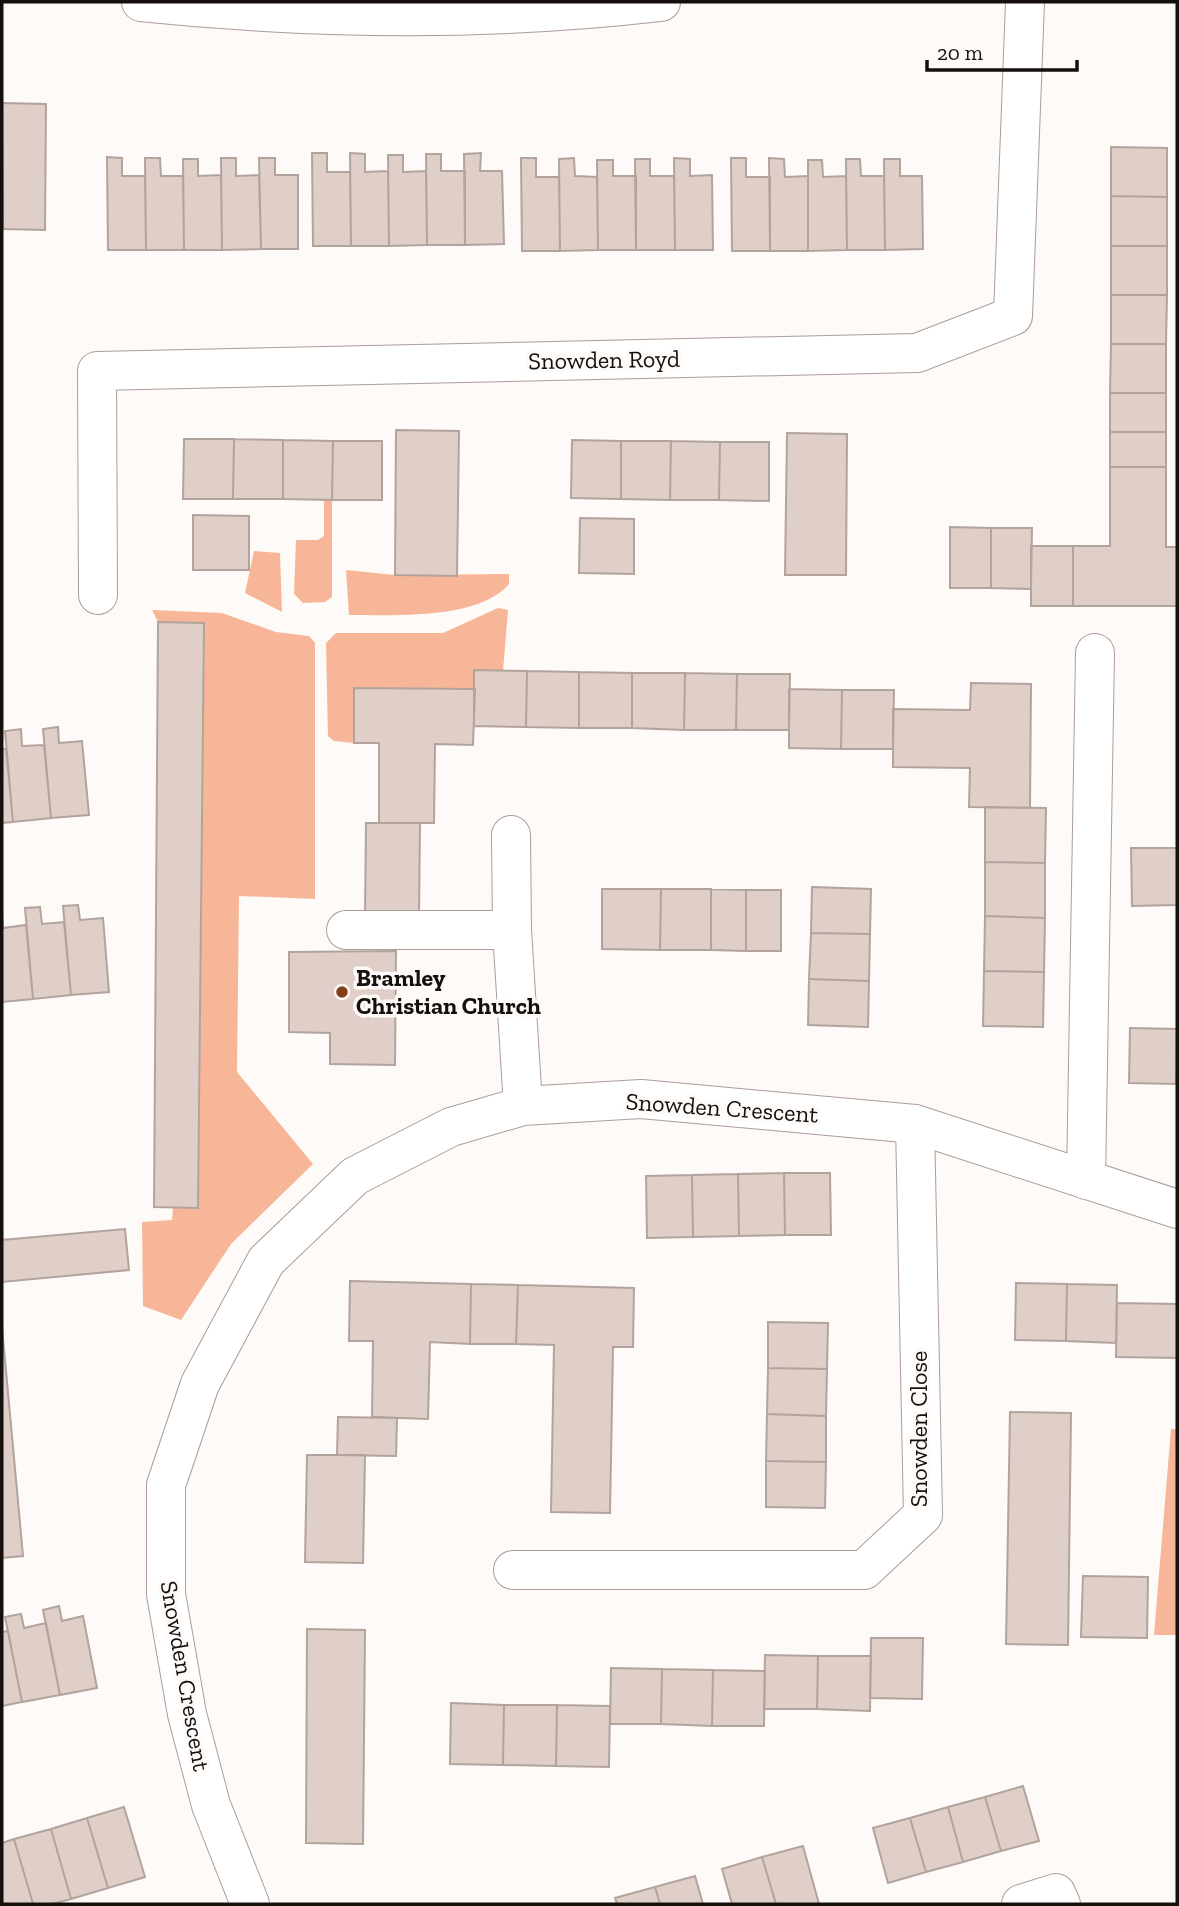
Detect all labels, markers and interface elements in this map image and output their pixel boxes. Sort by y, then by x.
scale bar [927,28,1078,72]
text: 20 m [937,40,983,65]
street label: Snowden Royd [528,344,680,375]
place label: Bramley Christian Church [356,963,541,1020]
marker: Bramley Christian Church [334,984,350,1000]
street label: Snowden Crescent [625,1086,819,1129]
street label: Snowden Close [904,1351,933,1507]
street label: Snowden Crescent [154,1578,217,1773]

